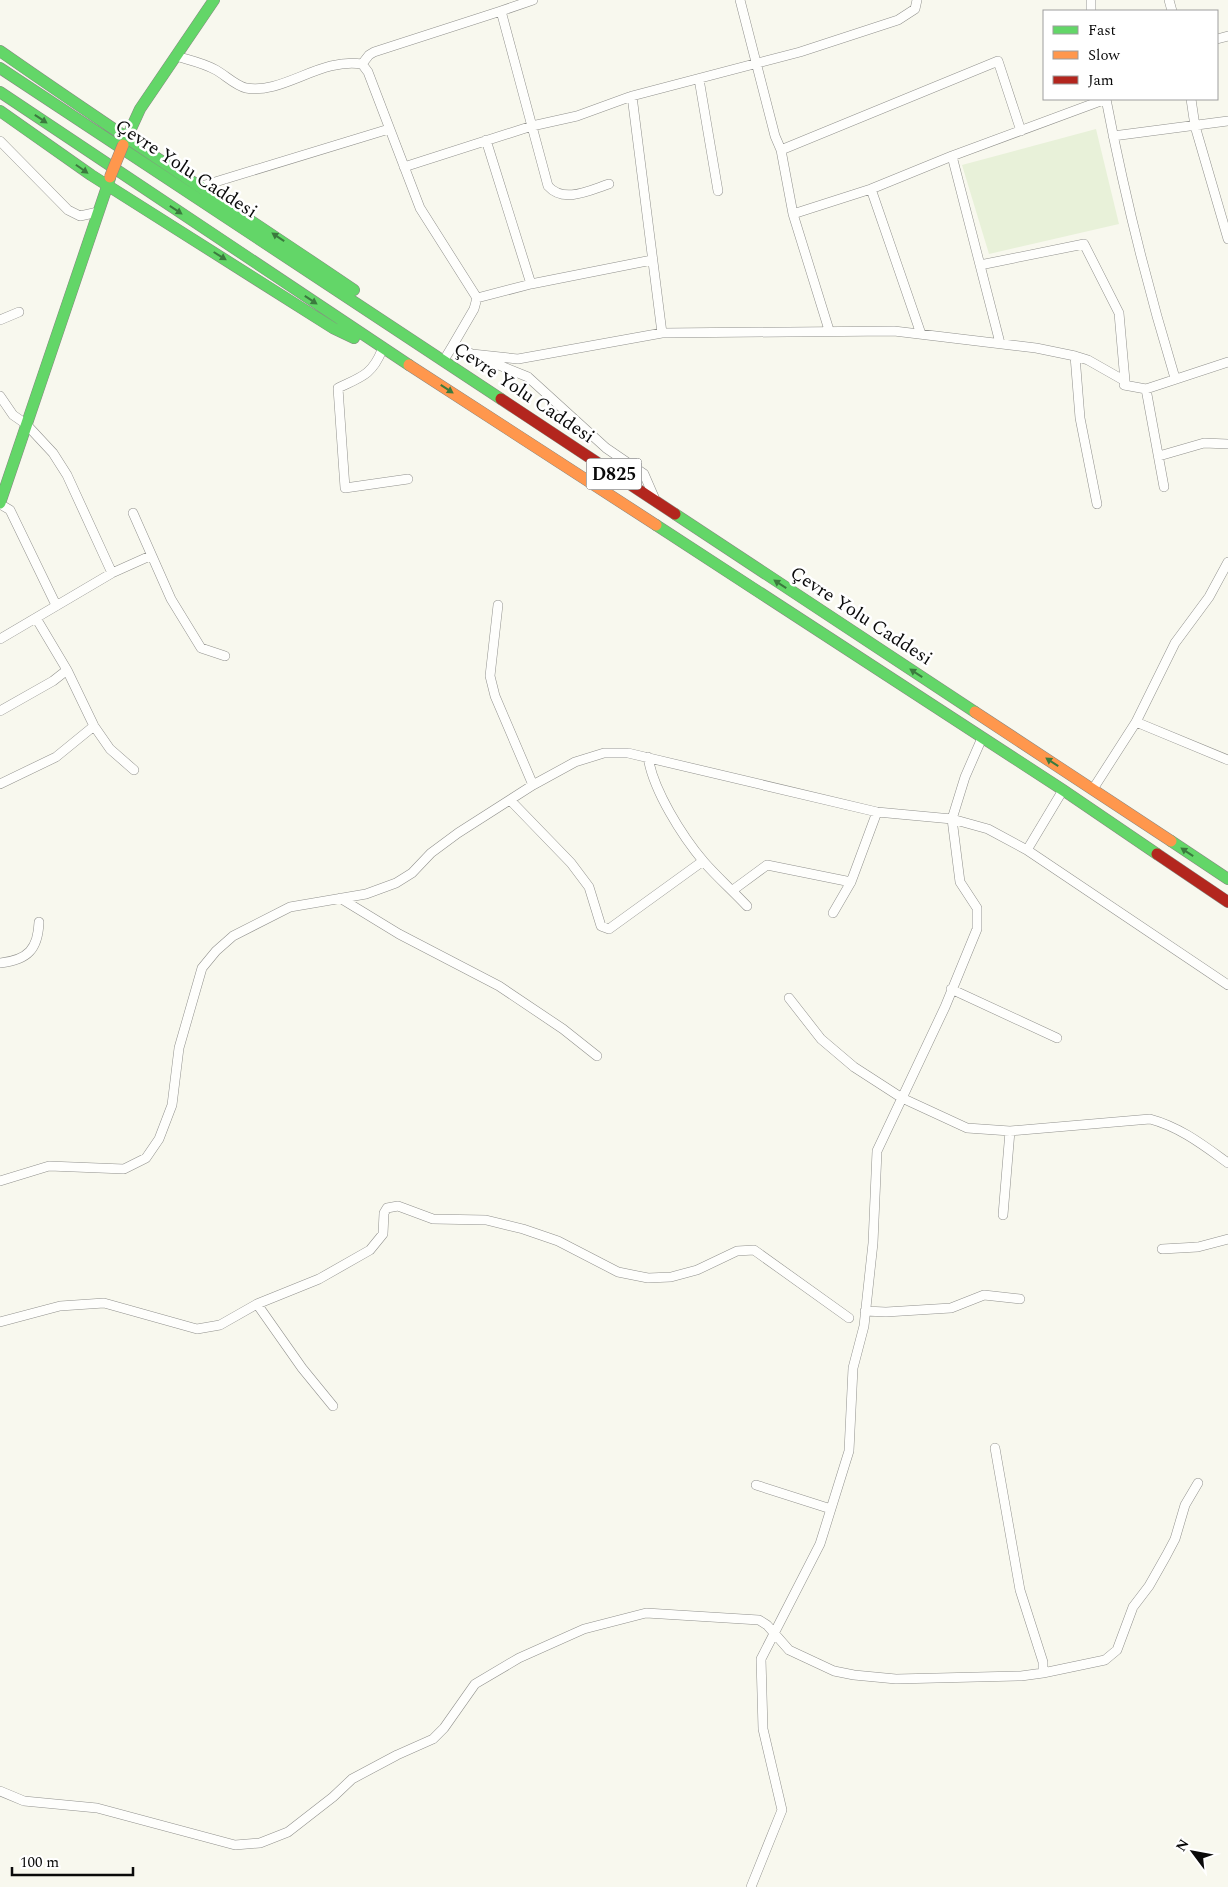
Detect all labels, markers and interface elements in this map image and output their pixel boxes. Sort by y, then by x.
legend [1043,10,1218,100]
text: Fast [1088,19,1116,42]
text: Slow [1088,44,1120,67]
text: Jam [1088,69,1114,92]
street label: Çevre Yolu Caddesi [109,112,263,226]
one-way arrow [34,115,47,124]
one-way arrow [76,164,89,174]
one-way arrow [169,205,182,214]
one-way arrow [272,232,285,242]
one-way arrow [213,252,226,261]
one-way arrow [304,295,318,305]
street label: Çevre Yolu Caddesi [448,335,600,451]
one-way arrow [440,385,453,394]
road number: D825 [586,458,642,489]
street label: Çevre Yolu Caddesi [784,559,938,673]
one-way arrow [774,579,787,589]
one-way arrow [910,668,923,678]
one-way arrow [1045,757,1059,767]
one-way arrow [1181,847,1194,857]
north arrow [1168,1827,1218,1877]
text: N [1170,1835,1194,1856]
scale bar [12,1844,134,1876]
text: 100 m [20,1851,59,1874]

